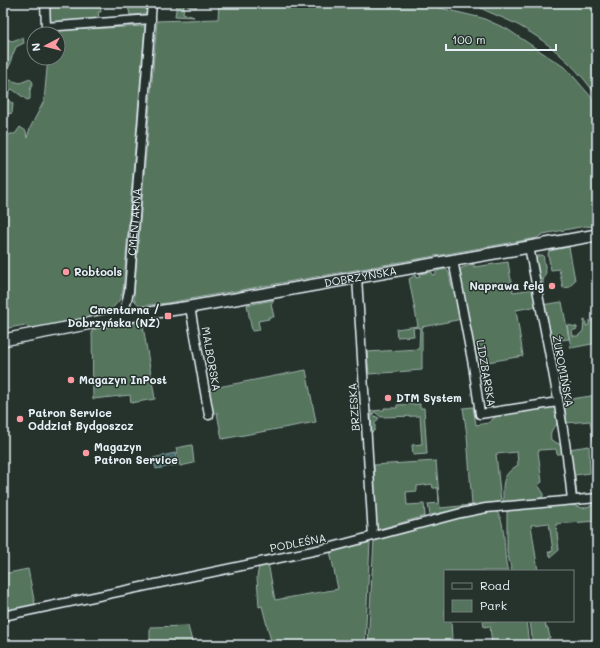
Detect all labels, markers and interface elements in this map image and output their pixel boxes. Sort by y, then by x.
north arrow [26,26,66,66]
scale bar [446,26,556,52]
text: 100 m [452,31,486,47]
text: N [28,42,44,52]
street label: CMENTARNA [124,188,144,256]
street label: DOBRZYŃSKA [323,263,398,290]
place label: Robtools [74,264,122,279]
marker: Robtools [61,267,71,277]
place label: Naprawa felg [470,278,544,293]
marker: Naprawa felg [547,281,557,291]
place label: Cmentarna / Dobrzyńska (NŻ) [68,302,160,330]
marker: Cmentarna / Dobrzyńska (NŻ) [163,311,173,321]
street label: MALBORSKA [198,325,225,392]
street label: ŻUROMIŃSKA [549,334,578,408]
street label: LIDZBARSKA [473,338,500,407]
place label: Magazyn InPost [79,372,167,387]
marker: Magazyn InPost [66,375,76,385]
street label: BRZESKA [344,383,363,432]
place label: DTM System [396,390,462,405]
marker: DTM System [383,393,393,403]
place label: Patron Service Oddział Bydgoszcz [28,405,134,433]
marker: Patron Service Oddział Bydgoszcz [15,414,25,424]
place label: Magazyn Patron Service [94,439,178,467]
marker: Magazyn Patron Service [81,448,91,458]
street label: PODLEŚNA [268,530,327,555]
legend [444,570,574,622]
text: Road [480,577,510,593]
text: Park [480,597,507,613]

